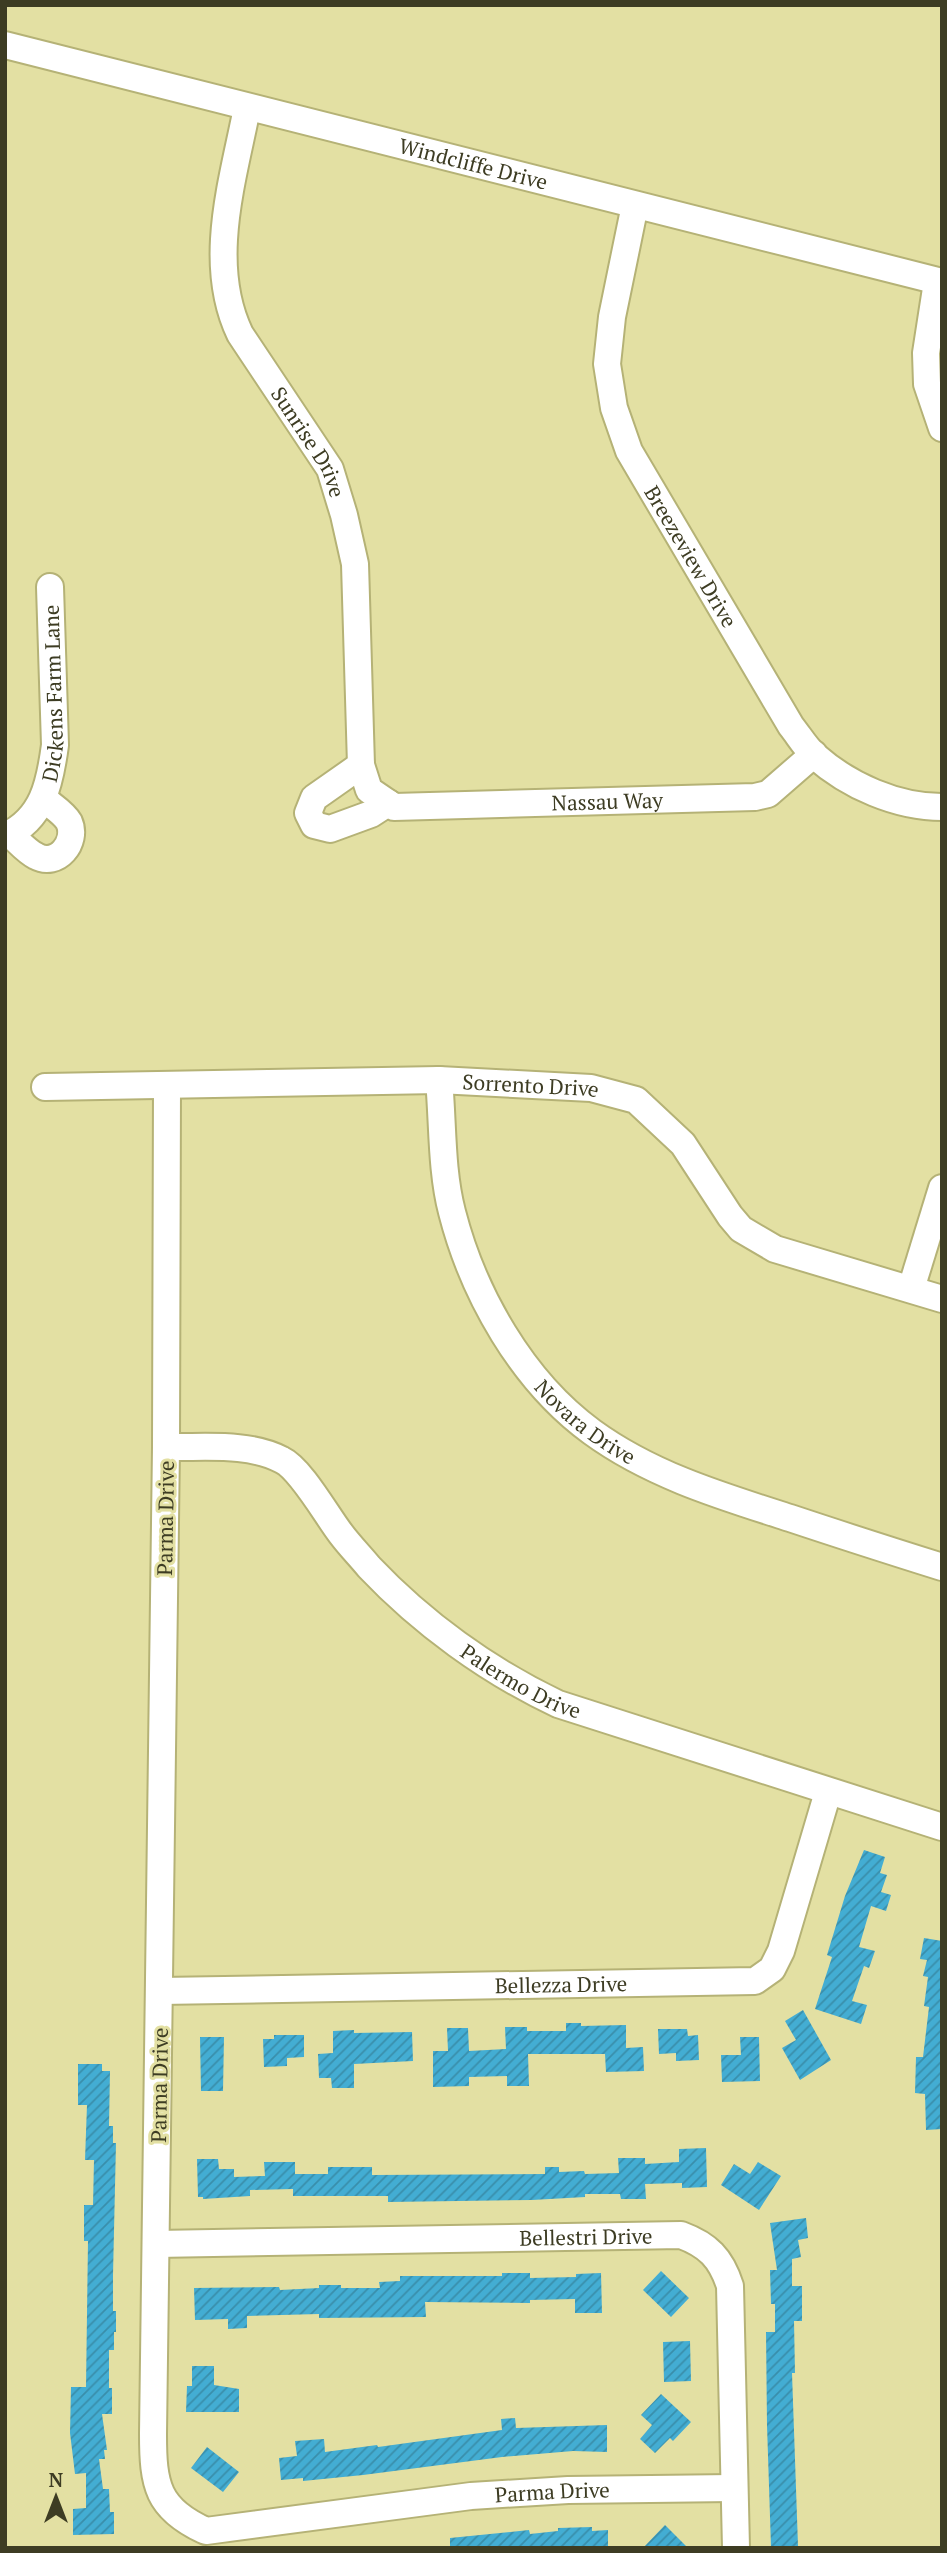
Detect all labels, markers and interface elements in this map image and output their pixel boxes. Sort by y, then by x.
street label: Windcliffe Drive [396,131,551,196]
street label: Sunrise Drive [265,381,352,501]
street label: Breezeview Drive [638,480,744,632]
street label: Dickens Farm Lane [35,604,70,784]
street label: Nassau Way [551,786,664,817]
street label: Sorrento Drive [462,1067,602,1104]
street label: Novara Drive [529,1373,641,1471]
street label: Parma Drive [150,1460,180,1576]
street label: Palermo Drive [455,1637,585,1724]
street label: Bellezza Drive [495,1969,627,1999]
street label: Parma Drive [144,2027,174,2143]
street label: Bellestri Drive [519,2221,653,2252]
north arrow [21,2462,91,2532]
text: N [49,2467,64,2492]
street label: Parma Drive [494,2475,610,2509]

